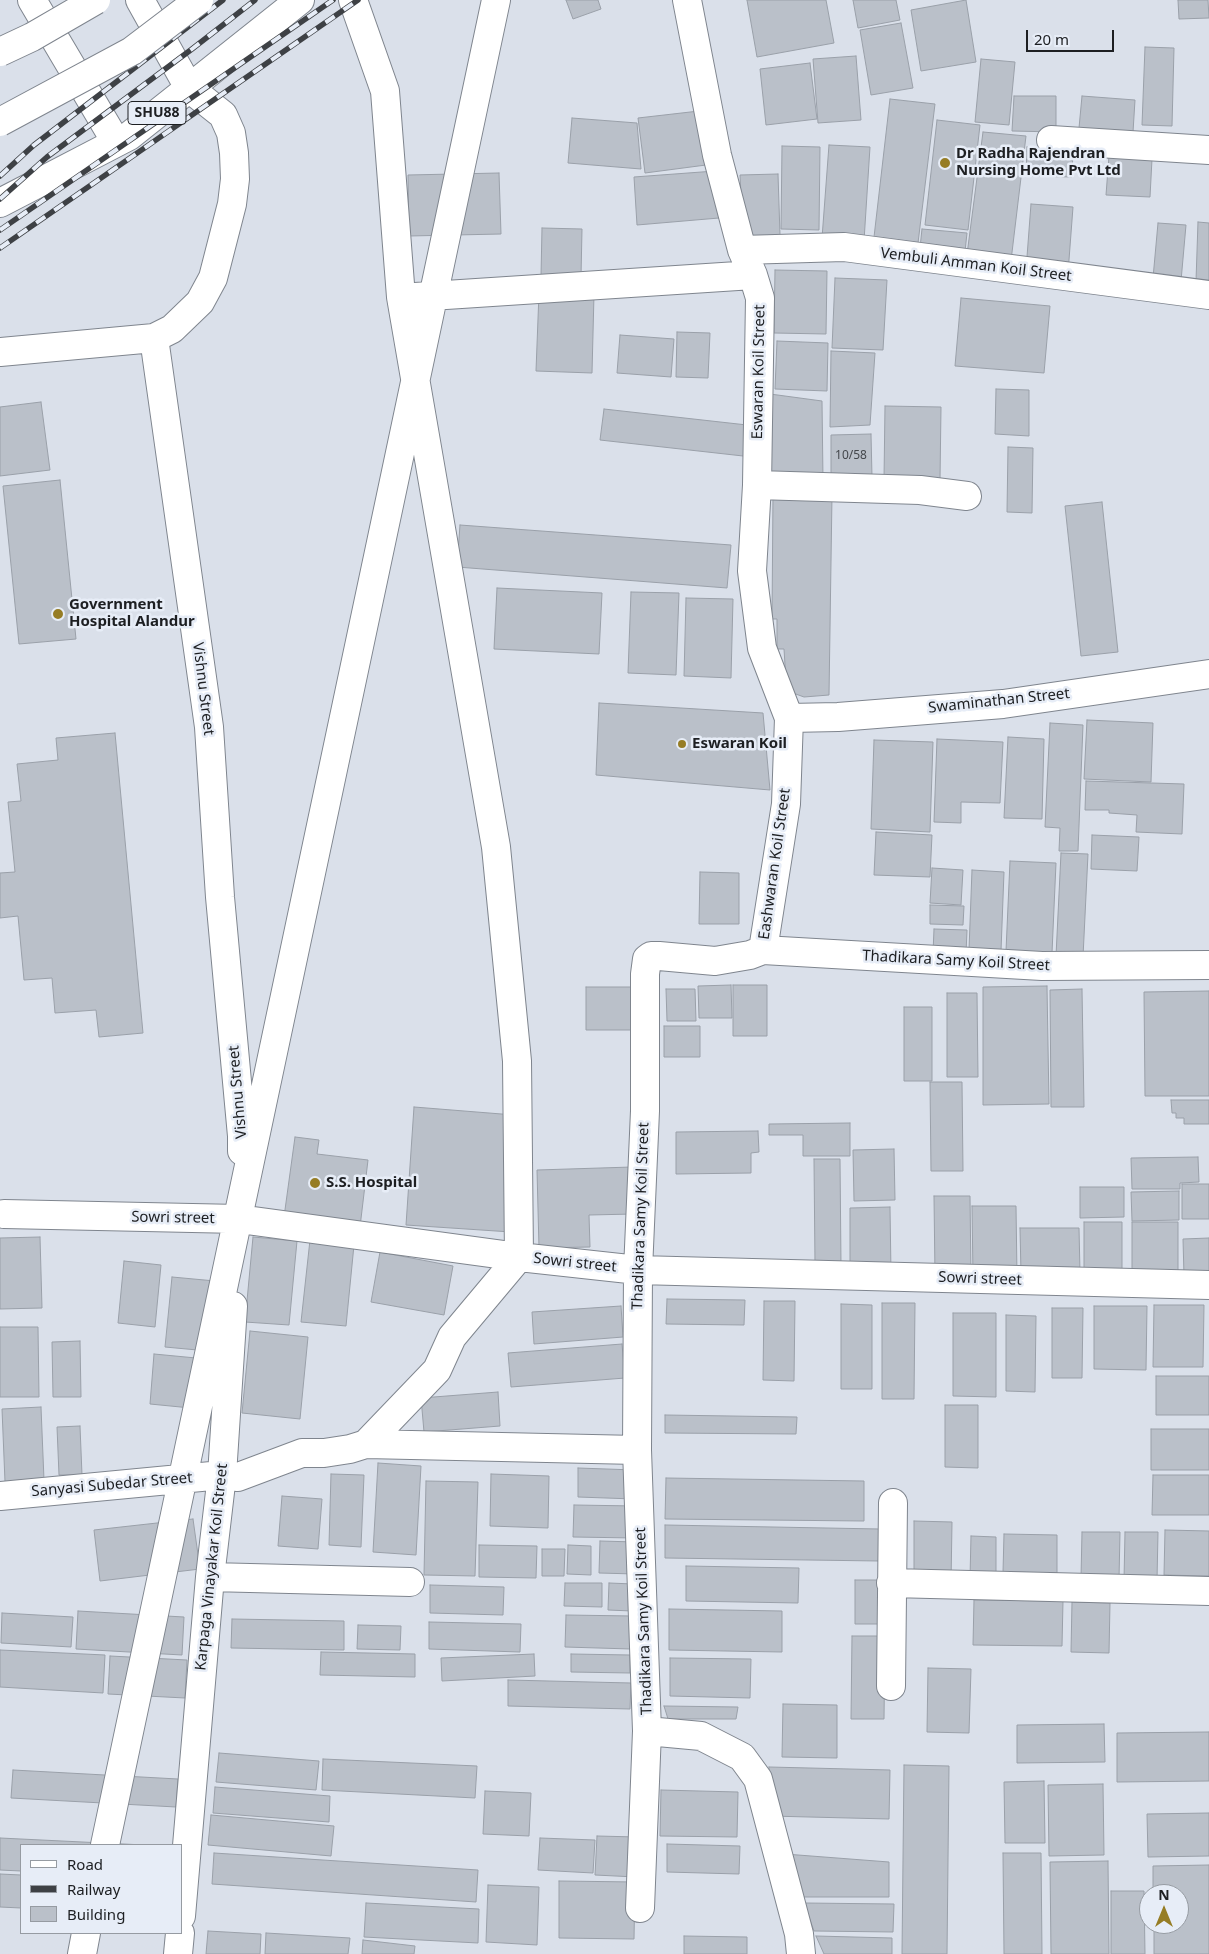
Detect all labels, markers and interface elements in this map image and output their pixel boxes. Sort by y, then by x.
scale bar [1029,20,1116,52]
text: 20 m [1034,29,1069,49]
road number: SHU88 [128,102,186,125]
place label: Dr Radha Rajendran Nursing Home Pvt Ltd [956,145,1121,180]
marker: Dr Radha Rajendran Nursing Home Pvt Ltd [938,156,952,170]
street label: Vembuli Amman Koil Street [879,244,1073,286]
street label: Eswaran Koil Street [749,304,769,440]
house number: 10/58 [835,449,867,463]
place label: Government Hospital Alandur [69,596,195,631]
marker: Government Hospital Alandur [51,607,65,621]
street label: Vishnu Street [188,641,218,737]
street label: Swaminathan Street [927,685,1071,717]
place label: Eswaran Koil [692,735,787,753]
marker: Eswaran Koil [676,738,688,750]
street label: Eashwaran Koil Street [755,787,795,941]
street label: Thadikara Samy Koil Street [862,947,1050,975]
street label: Vishnu Street [225,1045,251,1139]
street label: Thadikara Samy Koil Street [629,1122,653,1310]
place label: S.S. Hospital [326,1174,417,1192]
marker: S.S. Hospital [308,1176,322,1190]
street label: Sowri street [131,1208,215,1228]
street label: Sowri street [532,1250,618,1276]
street label: Sowri street [938,1269,1022,1289]
street label: Karpaga Vinayakar Koil Street [192,1463,232,1671]
street label: Sanyasi Subedar Street [31,1469,193,1501]
street label: Thadikara Samy Koil Street [632,1527,656,1715]
legend [20,1844,182,1934]
text: Road [67,1854,103,1874]
text: Railway [67,1879,120,1899]
north arrow [1139,1884,1189,1934]
text: N [1158,1885,1170,1904]
text: Building [67,1904,125,1924]

